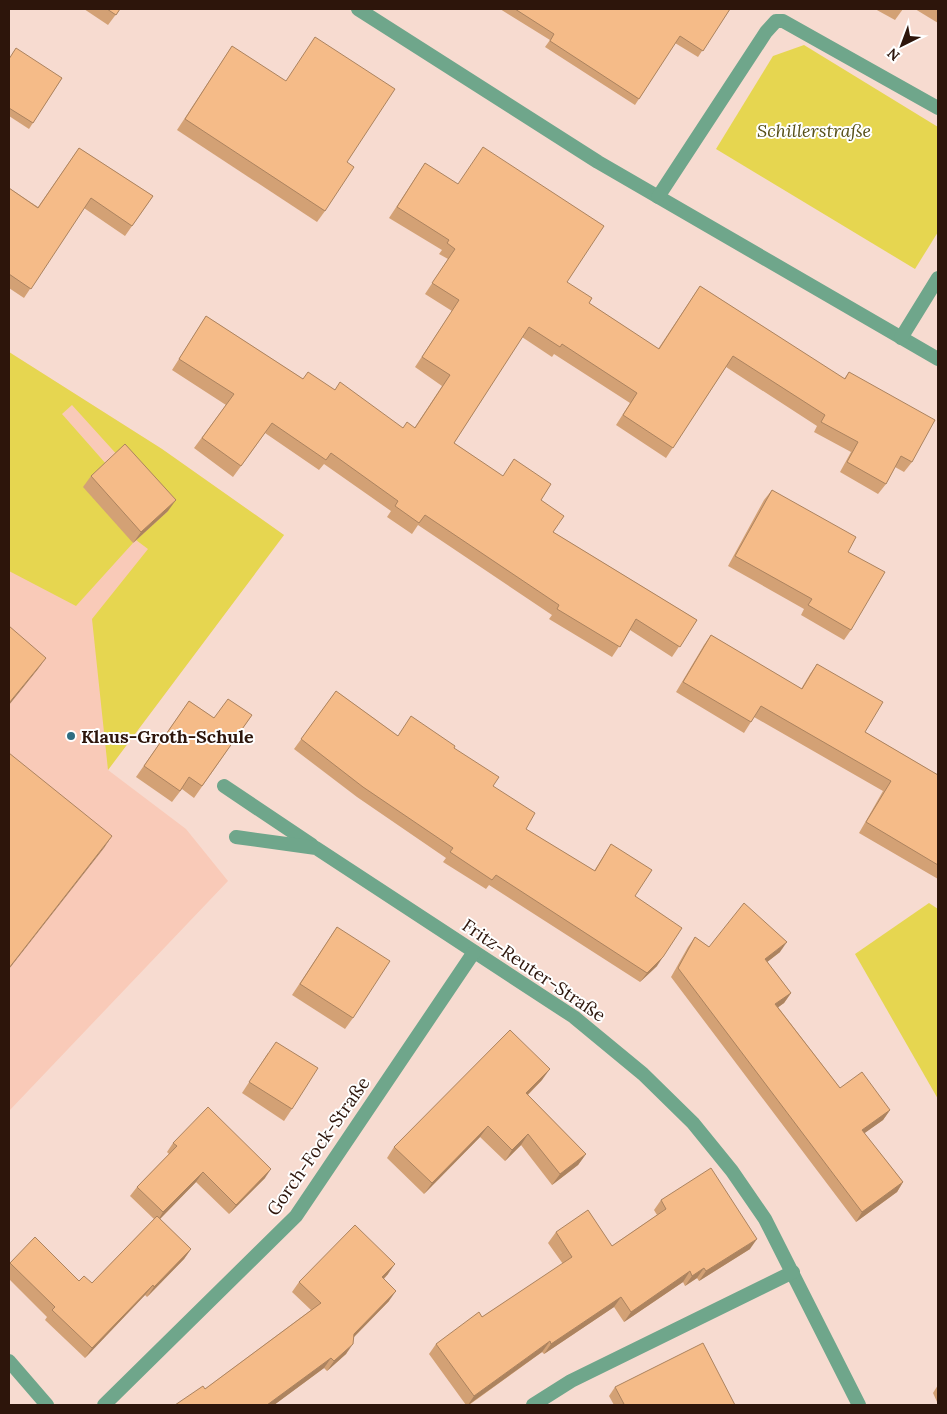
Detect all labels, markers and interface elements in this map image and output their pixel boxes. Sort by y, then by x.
north arrow [877,20,927,70]
text: N [883,44,903,65]
park label: Schillerstraße [757,119,871,142]
place label: Klaus-Groth-Schule [81,725,254,748]
marker: Klaus-Groth-Schule [65,730,77,742]
street label: Fritz-Reuter-Straße [458,914,610,1027]
street label: Gorch-Fock-Straße [261,1072,375,1220]

